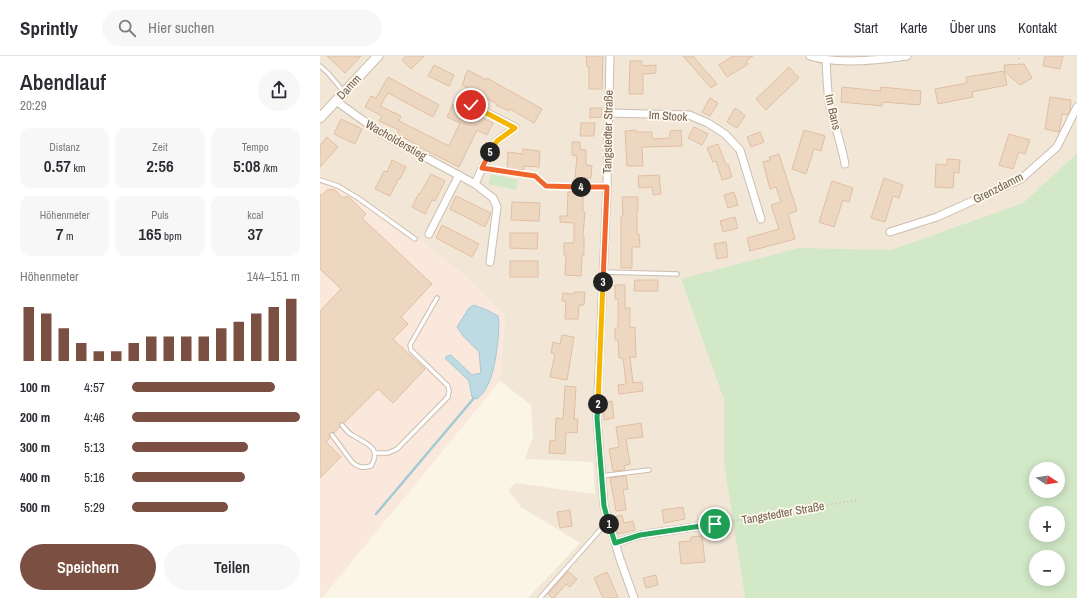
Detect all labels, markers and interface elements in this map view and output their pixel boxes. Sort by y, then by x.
search box [102,10,382,46]
text: Sprintly [20,15,78,41]
icon: search [116,17,138,39]
text: Hier suchen [148,17,214,38]
text: Start [854,19,878,37]
text: Karte [900,19,927,37]
text: Über uns [949,19,996,37]
text: Kontakt [1018,19,1057,37]
text: Abendlauf [20,67,106,97]
button: share [258,69,300,111]
street label: Damm [333,71,365,103]
pin [454,88,488,122]
street label: Tangstedter Straße [599,90,617,174]
street label: Im Bans [821,93,845,131]
icon: check [460,94,482,116]
text: 20:29 [20,97,47,114]
street label: Im Stook [648,107,688,125]
street label: Wacholderstieg [363,116,430,164]
text: Distanz [49,140,80,154]
text: Zeit [152,140,168,154]
text: Tempo [242,140,269,154]
pin: 5 [480,142,500,162]
text: 5 [487,145,493,159]
text: 0.57 [44,154,71,177]
text: 2:56 [146,154,174,177]
text: 5:08 [233,154,261,177]
text: km [71,161,86,175]
text: /km [261,161,278,175]
street label: Grenzdamm [970,169,1026,207]
pin: 4 [571,177,591,197]
text: 4 [578,180,584,194]
text: Höhenmeter [40,208,89,222]
text: Puls [151,208,169,222]
text: kcal [247,208,263,222]
text: 7 [56,222,64,245]
text: 165 [138,222,162,245]
text: 37 [248,222,263,245]
text: m [64,229,74,243]
text: bpm [162,229,182,243]
text: Höhenmeter [20,268,79,285]
text: 144–151 m [247,268,300,285]
pin: 3 [593,272,613,292]
text: 3 [600,275,606,289]
text: 100 m [20,379,50,396]
text: 4:57 [84,379,105,396]
pin: 2 [588,394,608,414]
text: 2 [595,397,601,411]
text: 200 m [20,409,50,426]
text: 4:46 [84,409,105,426]
text: 300 m [20,439,50,456]
text: 5:13 [84,439,105,456]
north arrow [1029,462,1065,498]
map controls [1029,462,1065,586]
text: 400 m [20,469,50,486]
text: 5:16 [84,469,105,486]
street label: Tangstedter Straße [740,498,826,528]
text: 500 m [20,499,50,516]
text: 5:29 [84,499,105,516]
button: + [1029,506,1065,542]
pin [698,507,732,541]
icon: arrive [704,513,726,535]
pin: 1 [599,514,619,534]
text: 1 [606,517,612,531]
button: Speichern [20,544,156,590]
button: Teilen [164,544,300,590]
button: − [1029,550,1065,586]

